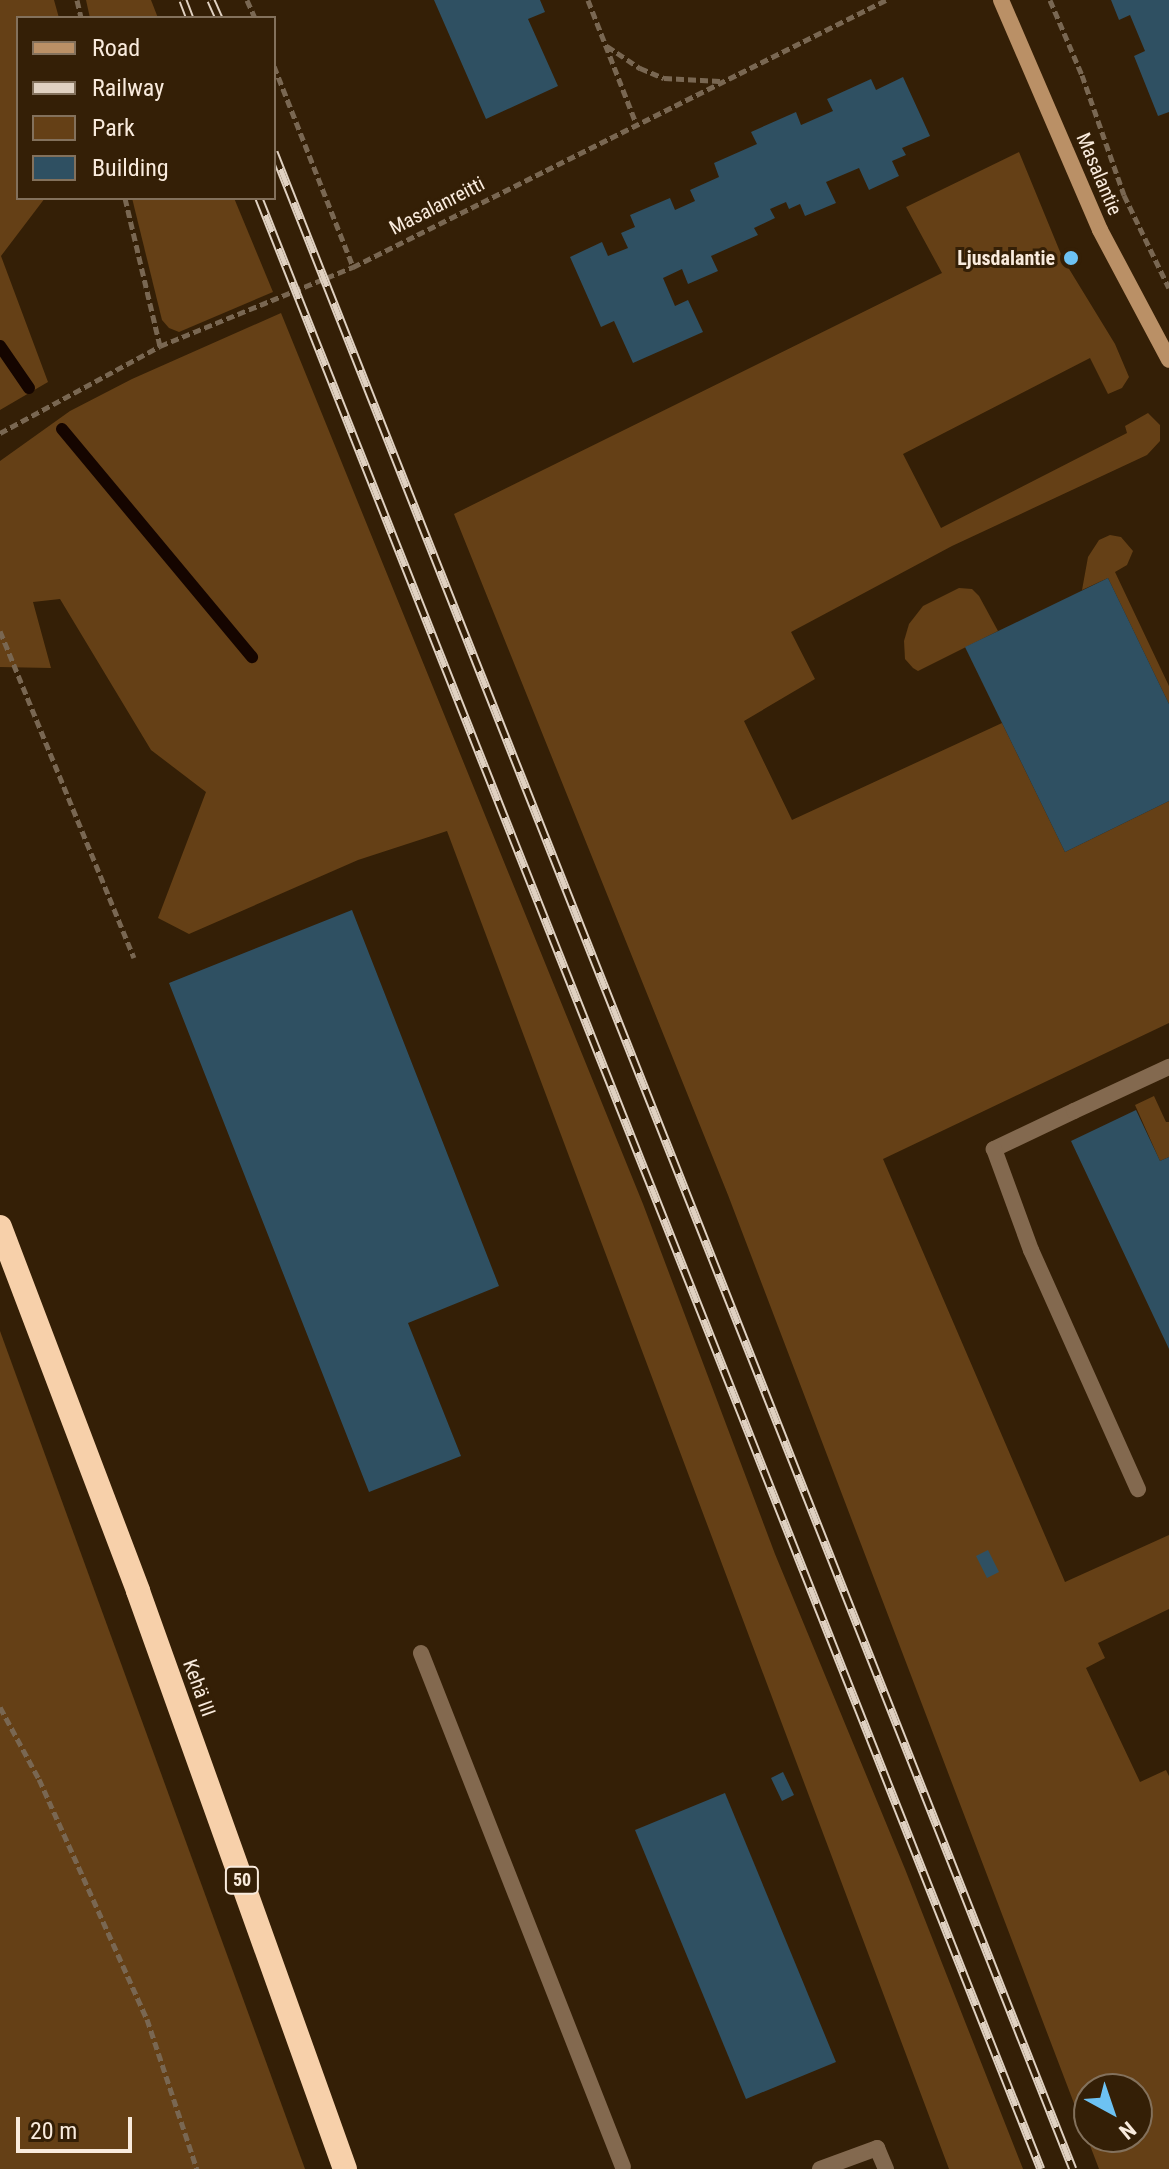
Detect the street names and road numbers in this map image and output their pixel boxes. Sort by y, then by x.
street label: Masalantie [1071,129,1127,219]
street label: Masalanreitti [385,172,489,240]
street label: Kehä III [178,1656,220,1720]
road number: 50 [224,1866,260,1894]

